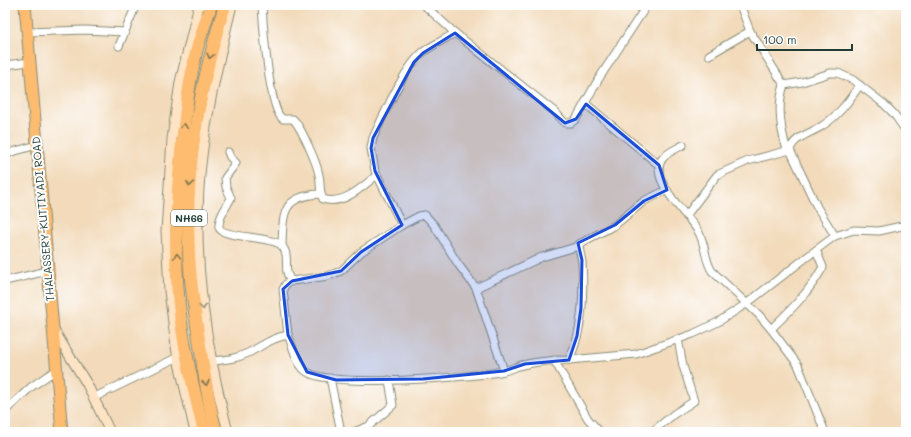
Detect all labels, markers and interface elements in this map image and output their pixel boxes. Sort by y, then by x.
scale bar [757,26,852,52]
text: 100 m [763,31,797,47]
one-way arrow [206,52,215,59]
one-way arrow [179,123,188,129]
street label: THALASSERY-KUTTIYADI ROAD [28,136,57,302]
one-way arrow [186,181,195,187]
road number: NH66 [171,210,207,226]
one-way arrow [172,253,181,259]
one-way arrow [198,304,207,310]
one-way arrow [201,380,210,386]

